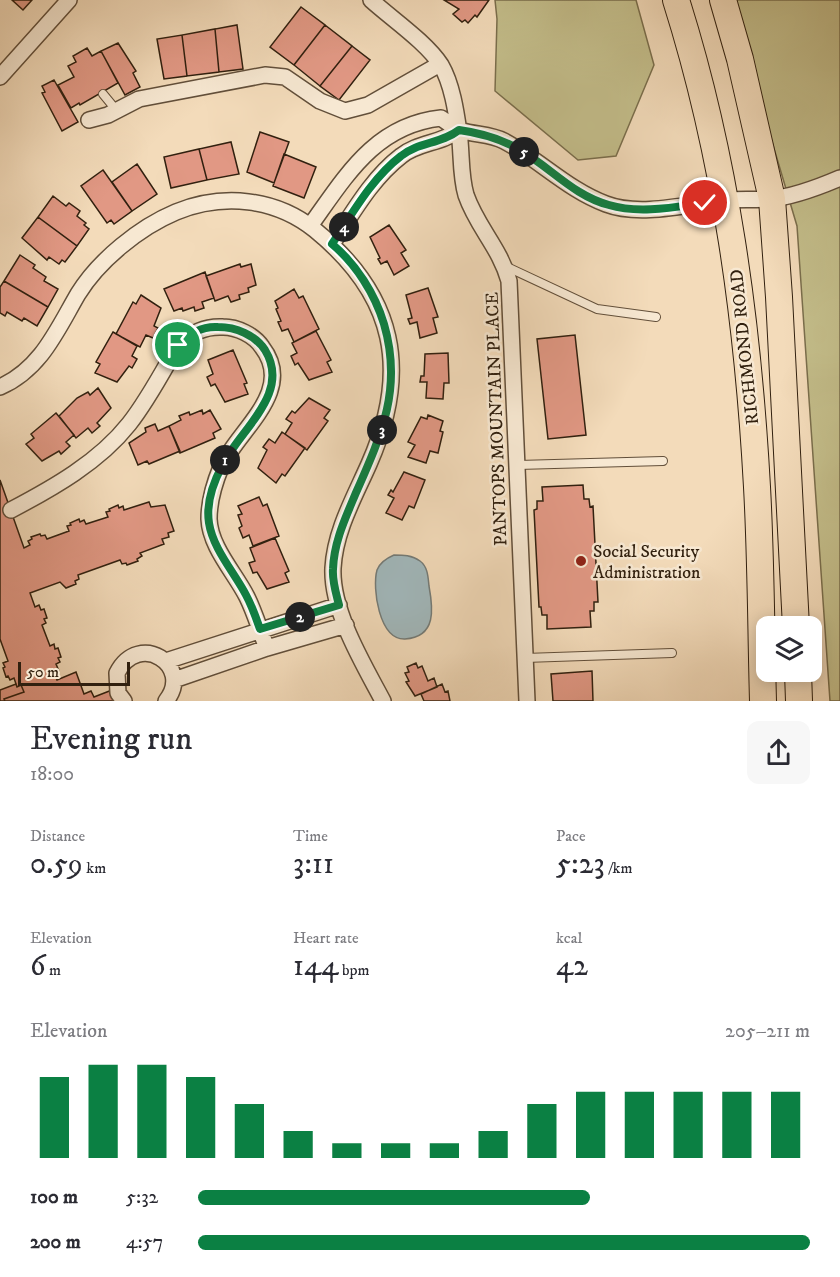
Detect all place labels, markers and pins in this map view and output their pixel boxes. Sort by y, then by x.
pin: 5 [509,137,539,167]
pin [679,177,730,228]
pin: 4 [329,212,359,242]
pin [152,319,203,370]
pin: 3 [367,415,397,445]
pin: 1 [210,445,240,475]
place label: Social Security Administration [593,541,701,584]
marker: Social Security Administration [574,554,588,568]
pin: 2 [285,602,315,632]

